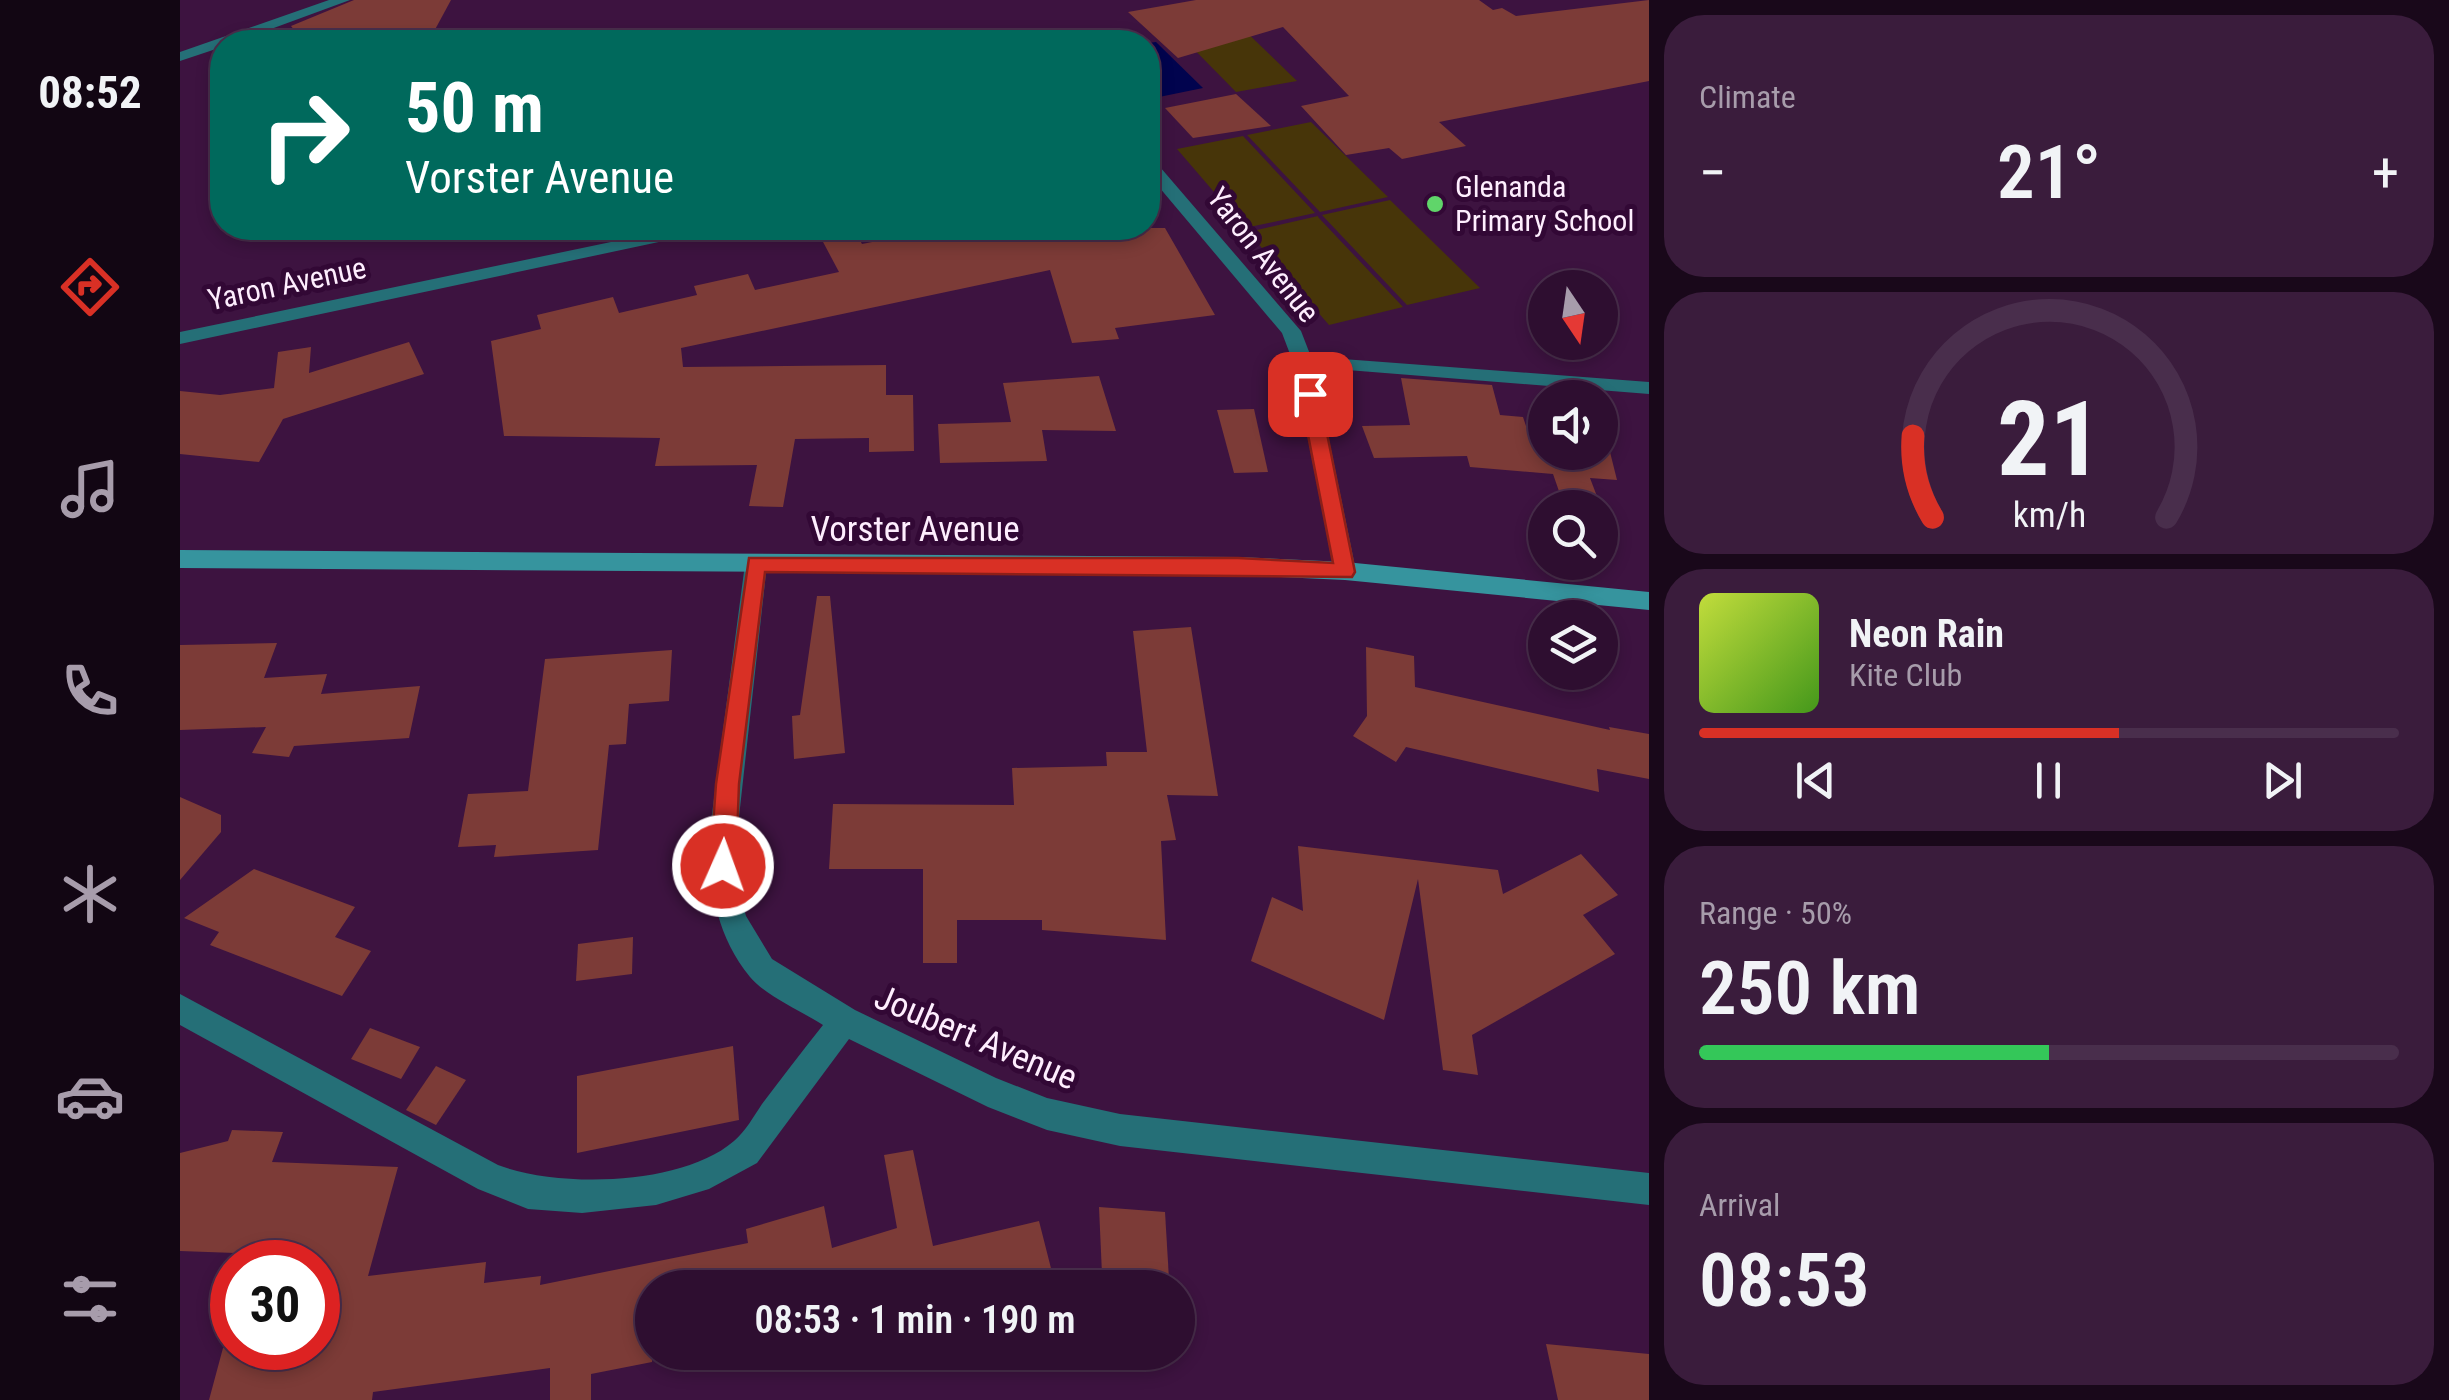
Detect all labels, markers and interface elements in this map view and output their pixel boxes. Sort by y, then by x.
text: 08:52 [38,66,142,119]
text: 50 m [405,67,544,149]
icon: right [240,70,370,200]
text: Climate [1699,78,1796,116]
text: 21° [1997,128,2101,216]
text: − [1699,141,1727,205]
text: + [2372,141,2399,205]
text: Vorster Avenue [405,151,674,204]
place label: Glenanda Primary School [1455,169,1634,238]
street label: Yaron Avenue [1200,181,1327,329]
marker: Glenanda Primary School [1424,193,1446,215]
street label: Yaron Avenue [205,250,369,317]
icon: directions [55,252,125,322]
north arrow [1528,270,1618,360]
map controls [1528,270,1618,690]
pin [1268,352,1353,437]
icon: arrive [1283,367,1338,422]
text: 21 [1996,379,2102,500]
button: sound [1528,380,1618,470]
icon: music [55,454,125,524]
button: search [1528,490,1618,580]
text: km/h [2012,494,2086,536]
street label: Vorster Avenue [810,509,1020,550]
button: layers [1528,600,1618,690]
text: Neon Rain [1849,612,2004,656]
icon: phone [55,656,125,726]
text: Kite Club [1849,656,1962,694]
icon: previous [1788,753,1843,808]
icon: pause [2021,753,2076,808]
icon: next [2255,753,2310,808]
position arrow [671,814,775,918]
icon: climate [55,859,125,929]
text: Range · 50% [1699,894,1852,932]
text: 250 km [1699,944,1921,1032]
street label: Joubert Avenue [868,976,1083,1098]
icon: car [55,1061,125,1131]
text: Arrival [1699,1186,1780,1224]
text: 08:53 [1699,1236,1870,1324]
speed limit sign: 30 [210,1240,340,1370]
icon: filters [55,1264,125,1334]
text: 08:53 · 1 min · 190 m [755,1298,1075,1342]

